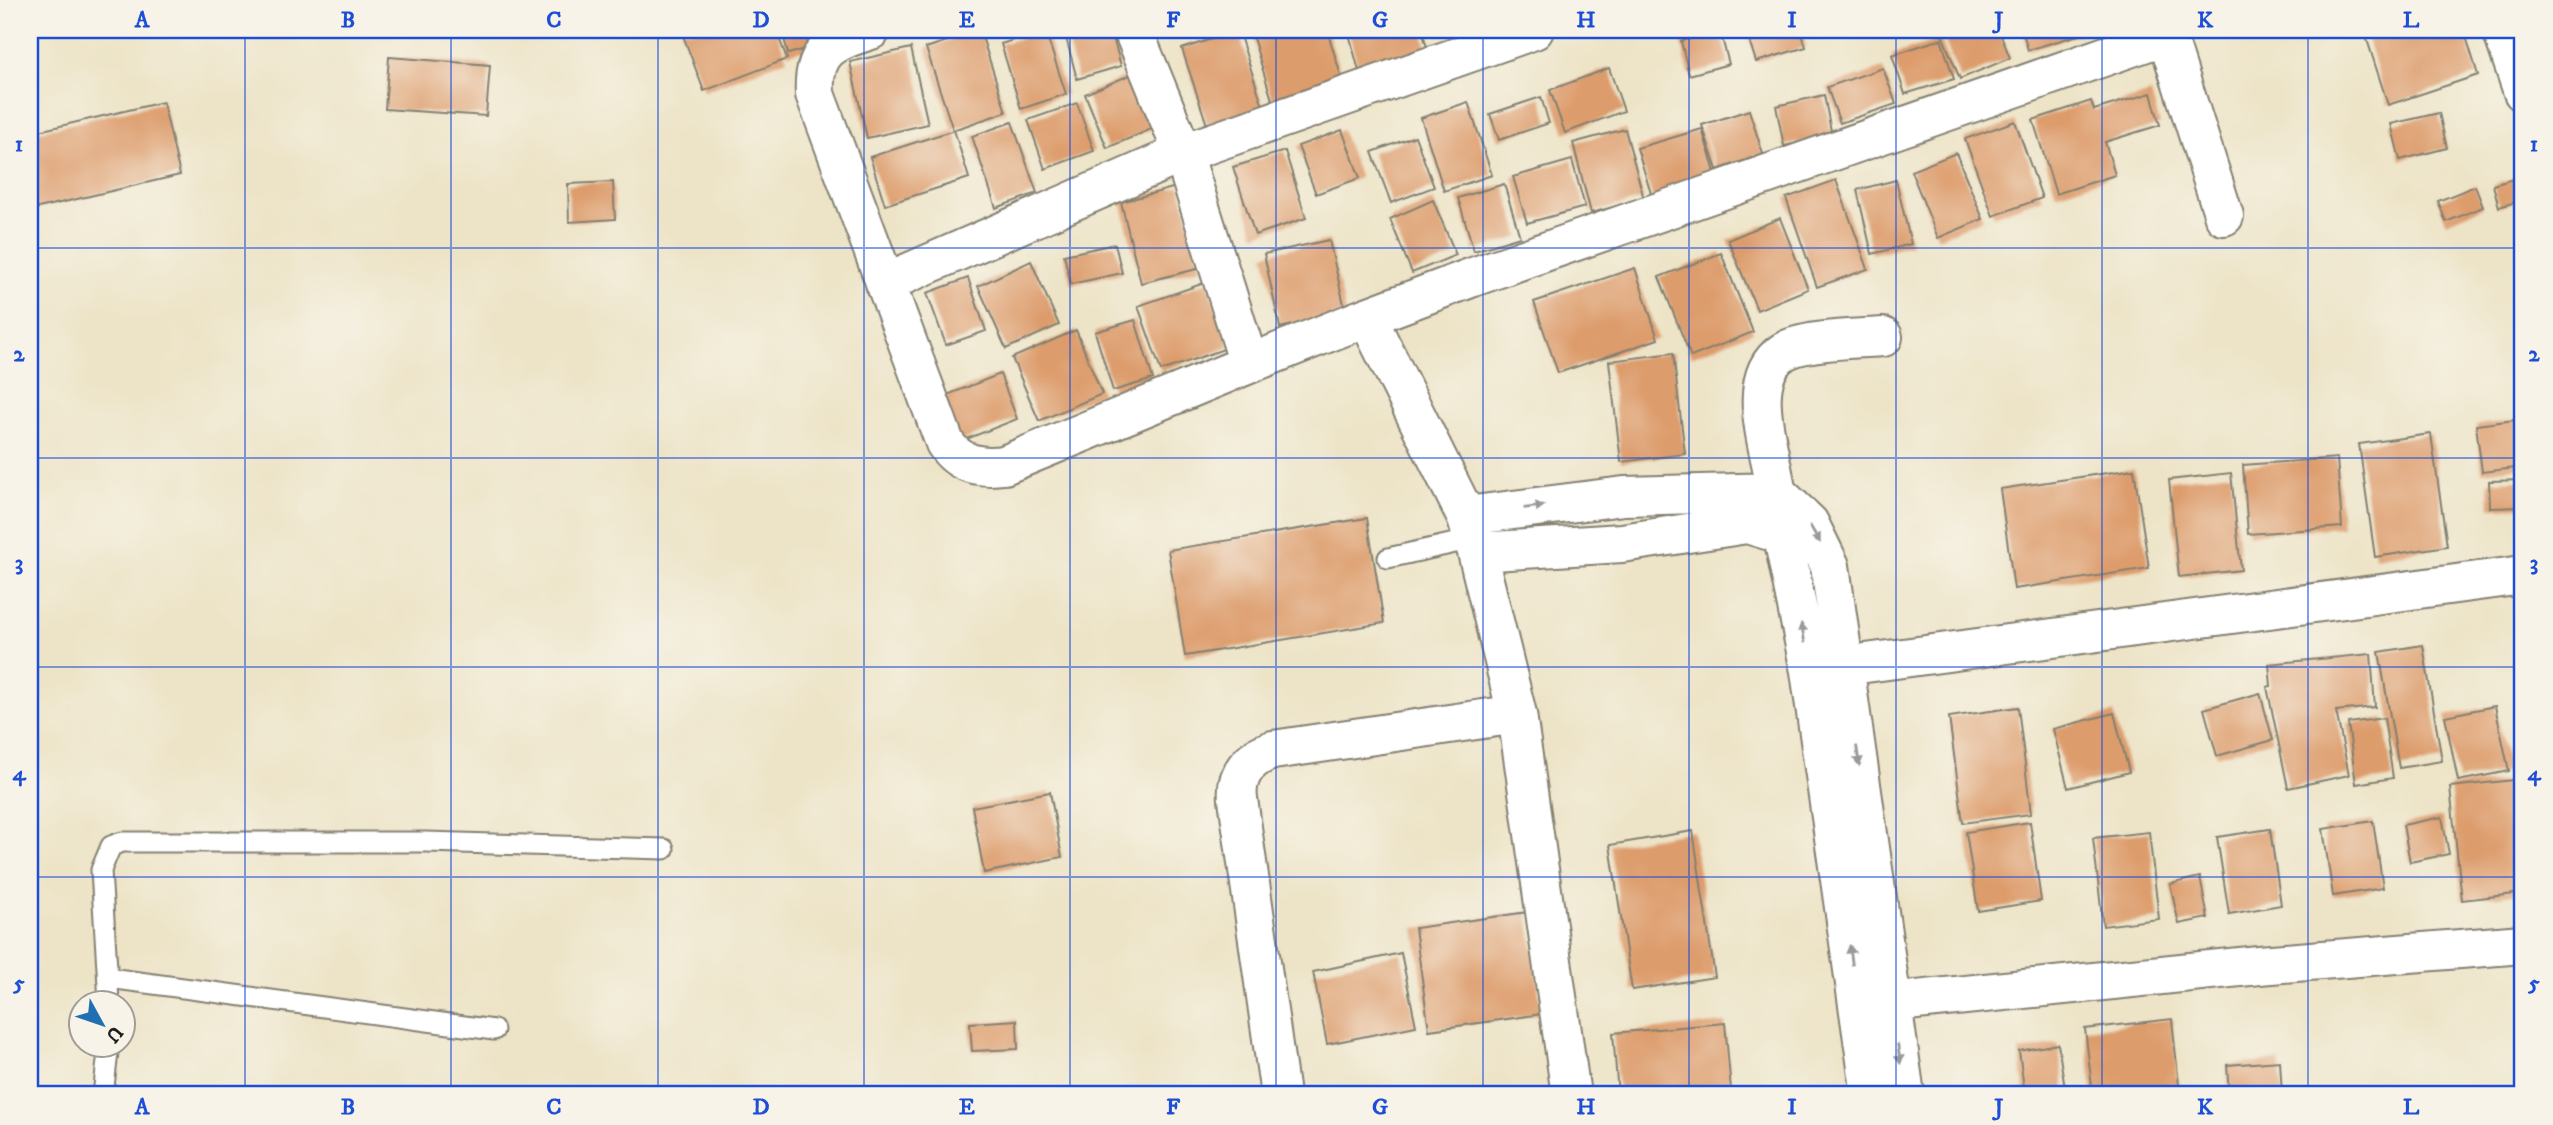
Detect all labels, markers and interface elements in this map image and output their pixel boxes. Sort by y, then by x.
text: A [134,6,151,35]
text: B [341,6,355,35]
text: C [546,6,562,35]
text: D [752,6,770,35]
text: E [959,6,975,35]
text: F [1166,6,1181,35]
text: G [1372,6,1388,35]
text: H [1576,6,1596,35]
text: I [1787,6,1797,35]
text: J [1991,6,2004,35]
text: K [2197,6,2214,35]
text: L [2403,6,2420,35]
text: 1 [15,130,23,159]
text: 1 [2530,130,2538,159]
text: 2 [13,340,25,369]
text: 2 [2528,340,2540,369]
one-way arrow [1523,502,1545,513]
one-way arrow [1809,524,1821,543]
text: 3 [15,549,23,578]
text: 3 [2530,549,2538,578]
one-way arrow [1797,622,1808,644]
one-way arrow [1853,745,1864,767]
text: 4 [12,759,27,788]
text: 4 [2527,759,2542,788]
one-way arrow [1846,944,1857,966]
text: 5 [12,969,25,998]
text: 5 [2527,969,2540,998]
north arrow [66,988,136,1058]
text: U [100,1021,127,1047]
one-way arrow [1894,1043,1905,1065]
text: A [134,1093,151,1122]
text: B [341,1093,355,1122]
text: C [546,1093,562,1122]
text: D [752,1093,770,1122]
text: E [959,1093,975,1122]
text: F [1166,1093,1181,1122]
text: G [1372,1093,1388,1122]
text: H [1576,1093,1596,1122]
text: I [1787,1093,1797,1122]
text: J [1991,1093,2004,1122]
text: K [2197,1093,2214,1122]
text: L [2403,1093,2420,1122]

